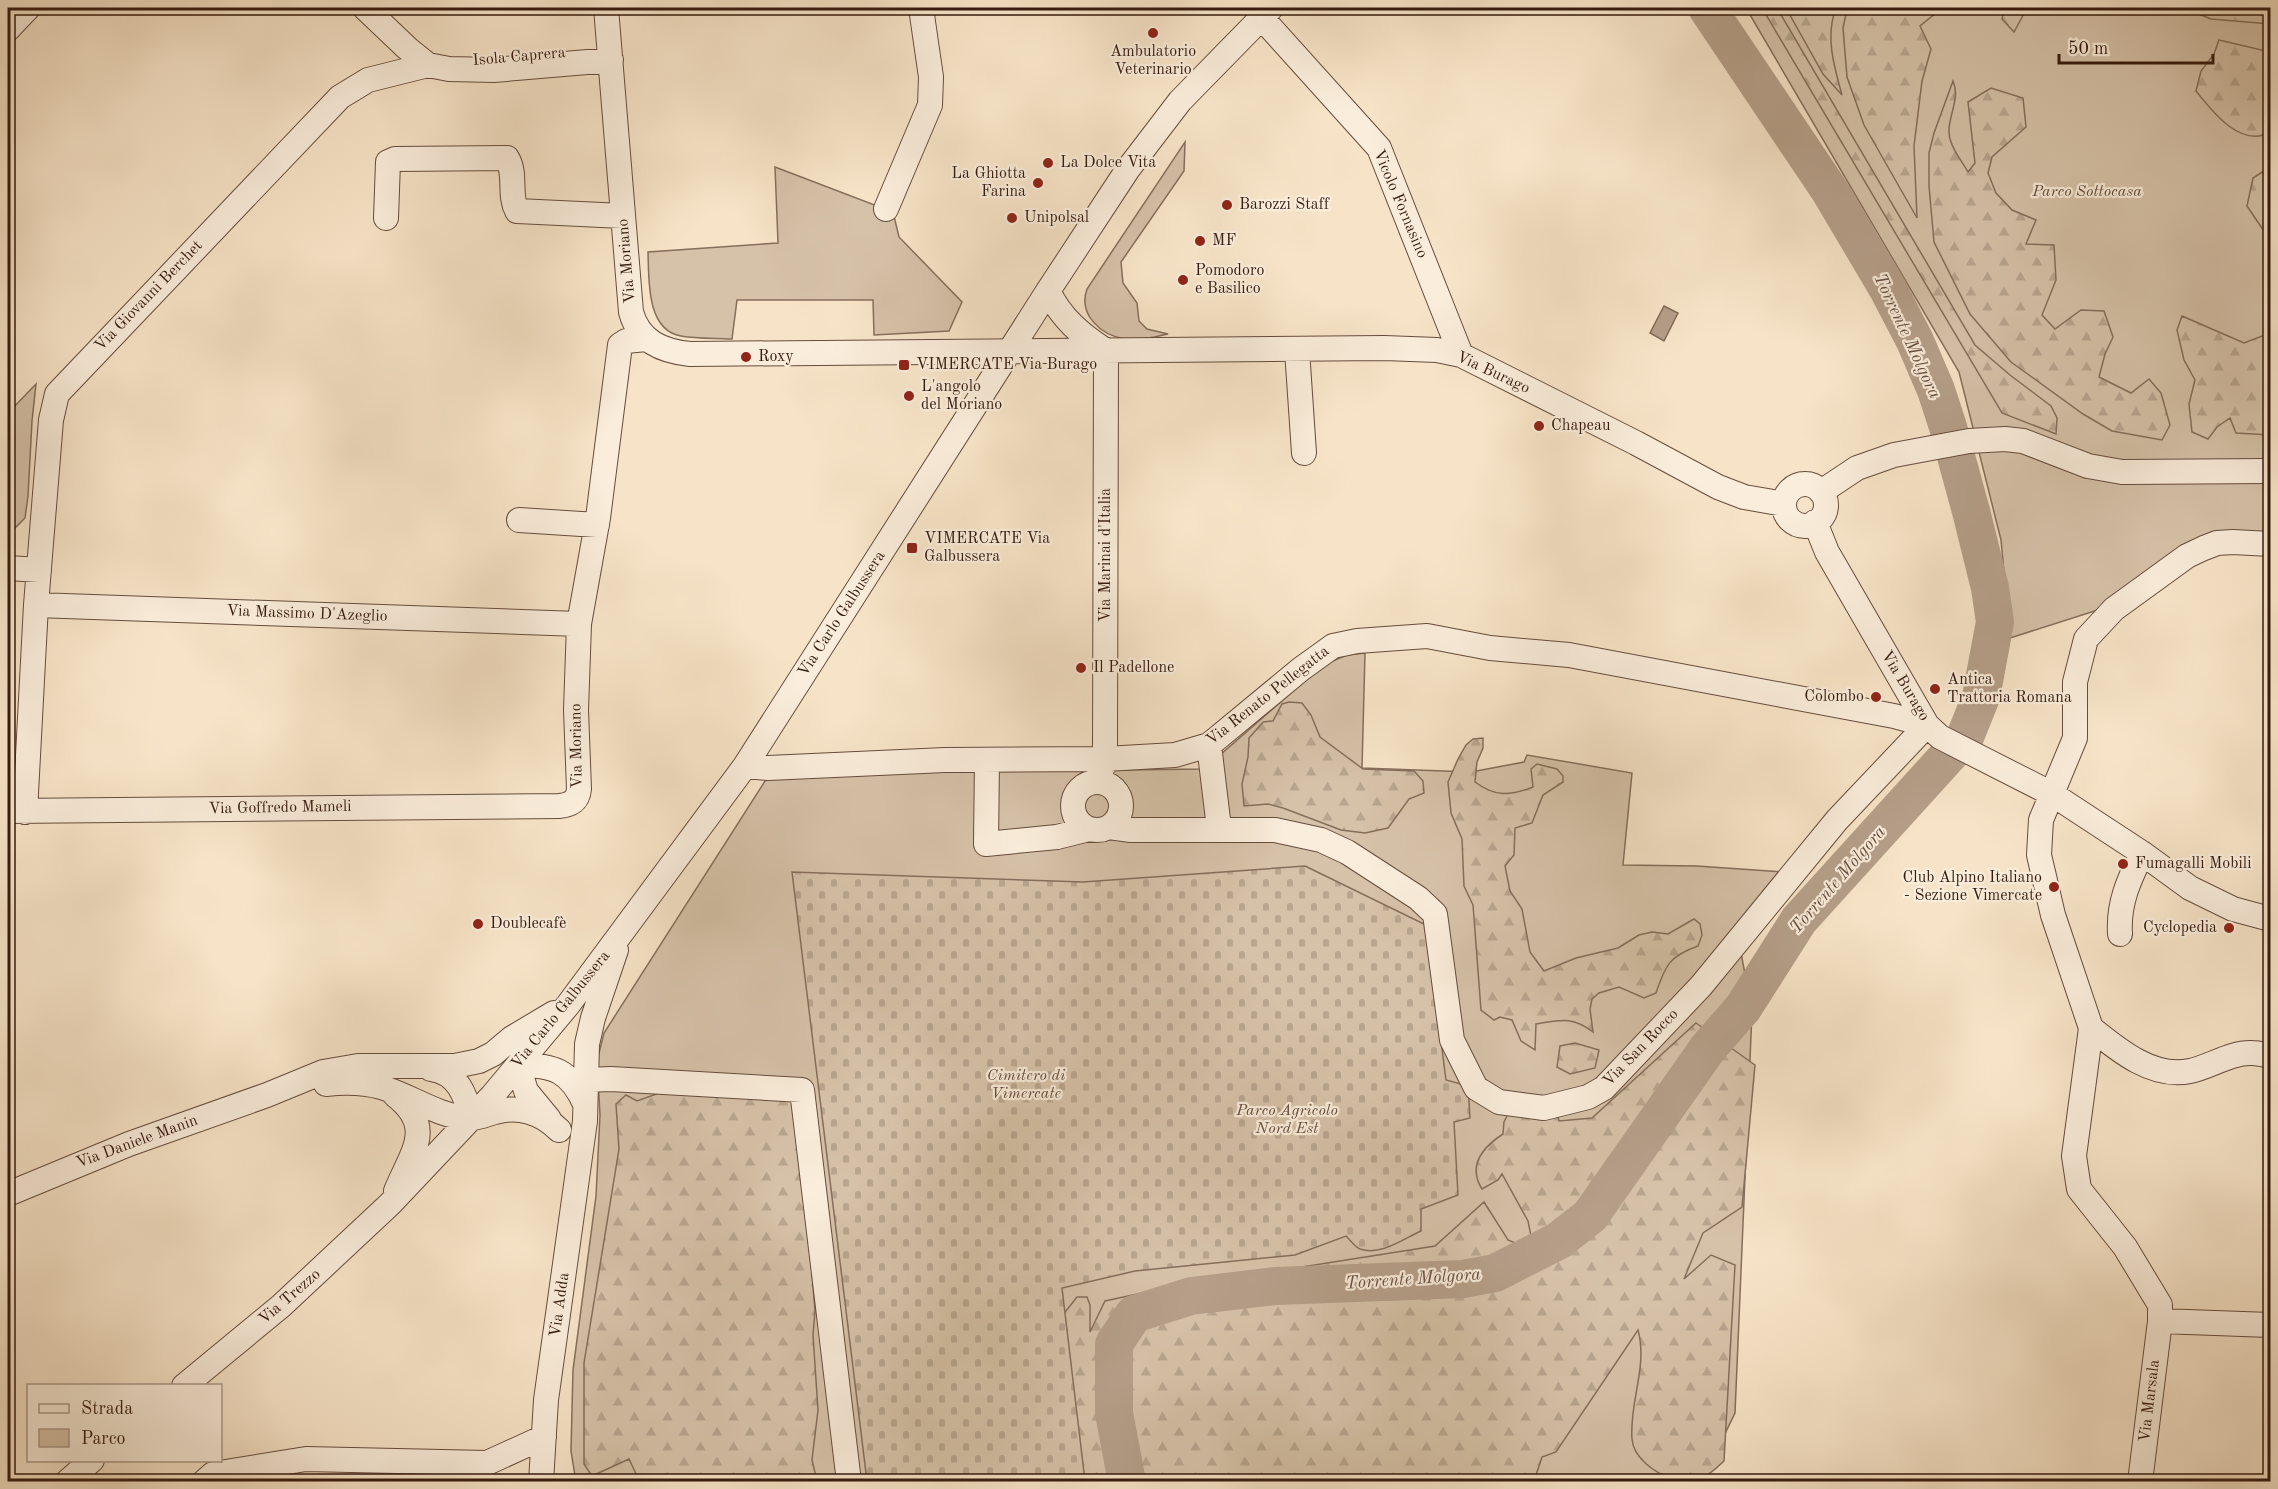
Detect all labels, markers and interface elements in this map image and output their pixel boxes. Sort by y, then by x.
marker: Ambulatorio Veterinario [1146,26,1160,40]
scale bar [2059,27,2214,65]
text: 50 m [2068,40,2108,58]
place label: Ambulatorio Veterinario [1110,44,1196,78]
street label: Isola Caprera [472,45,566,69]
street label: Vicolo Fornasino [1370,147,1430,261]
place label: La Dolce Vita [1060,155,1156,171]
marker: La Dolce Vita [1041,156,1055,170]
place label: La Ghiotta Farina [951,166,1026,200]
marker: La Ghiotta Farina [1031,176,1045,190]
park label: Parco Sottocasa [2031,184,2142,200]
place label: Barozzi Staff [1239,197,1330,213]
marker: Barozzi Staff [1220,198,1234,212]
place label: Unipolsal [1024,210,1089,226]
marker: Unipolsal [1005,211,1019,225]
street label: Via Moriano [615,218,639,304]
place label: MF [1212,233,1236,249]
marker: MF [1193,234,1207,248]
street label: Via Giovanni Berchet [92,237,206,354]
place label: Pomodoro e Basilico [1195,263,1264,297]
water label: Torrente Molgora [1870,271,1944,402]
marker: Pomodoro e Basilico [1176,273,1190,287]
place label: Roxy [758,349,794,365]
street label: Via Burago [1454,349,1532,397]
marker: Roxy [739,350,753,364]
place label: VIMERCATE Via Burago [916,357,1097,373]
marker: VIMERCATE Via Burago [897,358,911,372]
place label: L'angolo del Moriano [921,379,1002,413]
marker: L'angolo del Moriano [902,389,916,403]
place label: Chapeau [1551,418,1611,434]
marker: Chapeau [1532,419,1546,433]
street label: Via Marinai d'Italia [1098,488,1114,622]
place label: VIMERCATE Via Galbussera [924,531,1050,565]
marker: VIMERCATE Via Galbussera [905,541,919,555]
street label: Via Carlo Galbussera [795,548,889,680]
street label: Via Massimo D'Azeglio [226,603,388,625]
street label: Via Renato Pellegatta [1204,643,1332,749]
street label: Via Burago [1878,648,1932,724]
place label: Il Padellone [1093,660,1174,676]
marker: Il Padellone [1074,661,1088,675]
place label: Antica Trattoria Romana [1947,672,2072,706]
marker: Antica Trattoria Romana [1928,682,1942,696]
place label: Colombo [1804,689,1864,705]
marker: Colombo [1869,690,1883,704]
street label: Via Moriano [568,703,586,789]
street label: Via Goffredo Mameli [208,799,352,817]
water label: Torrente Molgora [1787,822,1890,937]
place label: Fumagalli Mobili [2135,856,2251,872]
marker: Fumagalli Mobili [2116,857,2130,871]
place label: Club Alpino Italiano - Sezione Vimercate [1903,870,2042,904]
marker: Club Alpino Italiano - Sezione Vimercate [2047,880,2061,894]
place label: Doublecafè [490,916,566,932]
marker: Doublecafè [471,917,485,931]
place label: Cyclopedia [2143,920,2217,936]
marker: Cyclopedia [2222,921,2236,935]
street label: Via Carlo Galbussera [509,948,613,1072]
street label: Via San Rocco [1600,1006,1682,1090]
park label: Cimitero di Vimercate [987,1068,1066,1102]
park label: Parco Agricolo Nord Est [1235,1103,1338,1137]
street label: Via Daniele Manin [74,1112,200,1171]
water label: Torrente Molgora [1345,1265,1482,1293]
street label: Via Trezzo [256,1266,324,1328]
street label: Via Adda [548,1272,572,1338]
street label: Via Marsala [2137,1359,2163,1443]
legend [27,1384,222,1462]
text: Strada [81,1400,133,1418]
text: Parco [81,1430,126,1448]

